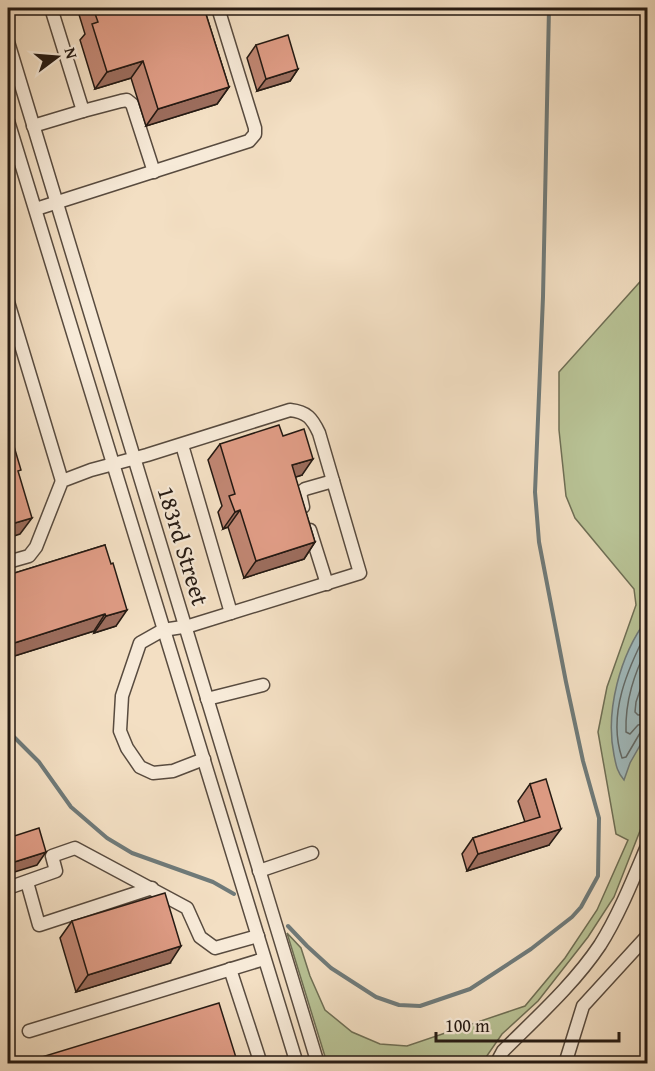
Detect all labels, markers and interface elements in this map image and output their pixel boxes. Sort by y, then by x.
north arrow [27,27,87,87]
text: N [58,44,85,62]
street label: 183rd Street [149,482,218,610]
scale bar [436,1005,619,1043]
text: 100 m [445,1012,490,1039]

